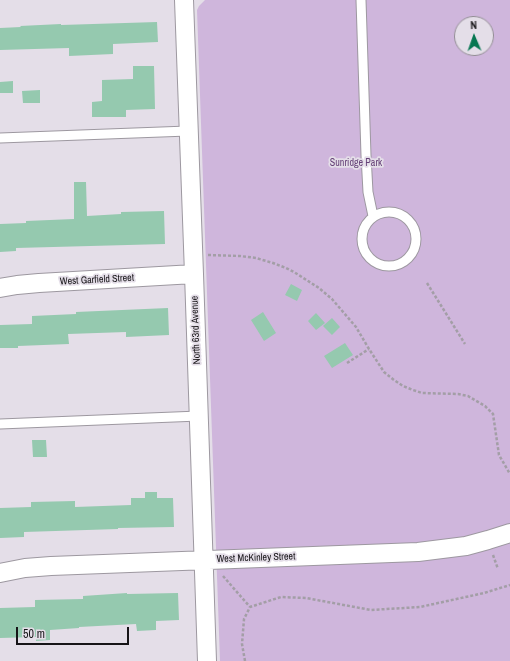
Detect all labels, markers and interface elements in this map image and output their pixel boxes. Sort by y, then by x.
north arrow [454,16,494,56]
text: N [470,18,477,32]
park label: Sunridge Park [330,157,382,169]
street label: West Garfield Street [60,272,134,288]
street label: North 63rd Avenue [189,295,203,365]
street label: West McKinley Street [216,551,296,565]
scale bar [18,619,131,645]
text: 50 m [23,626,45,642]

